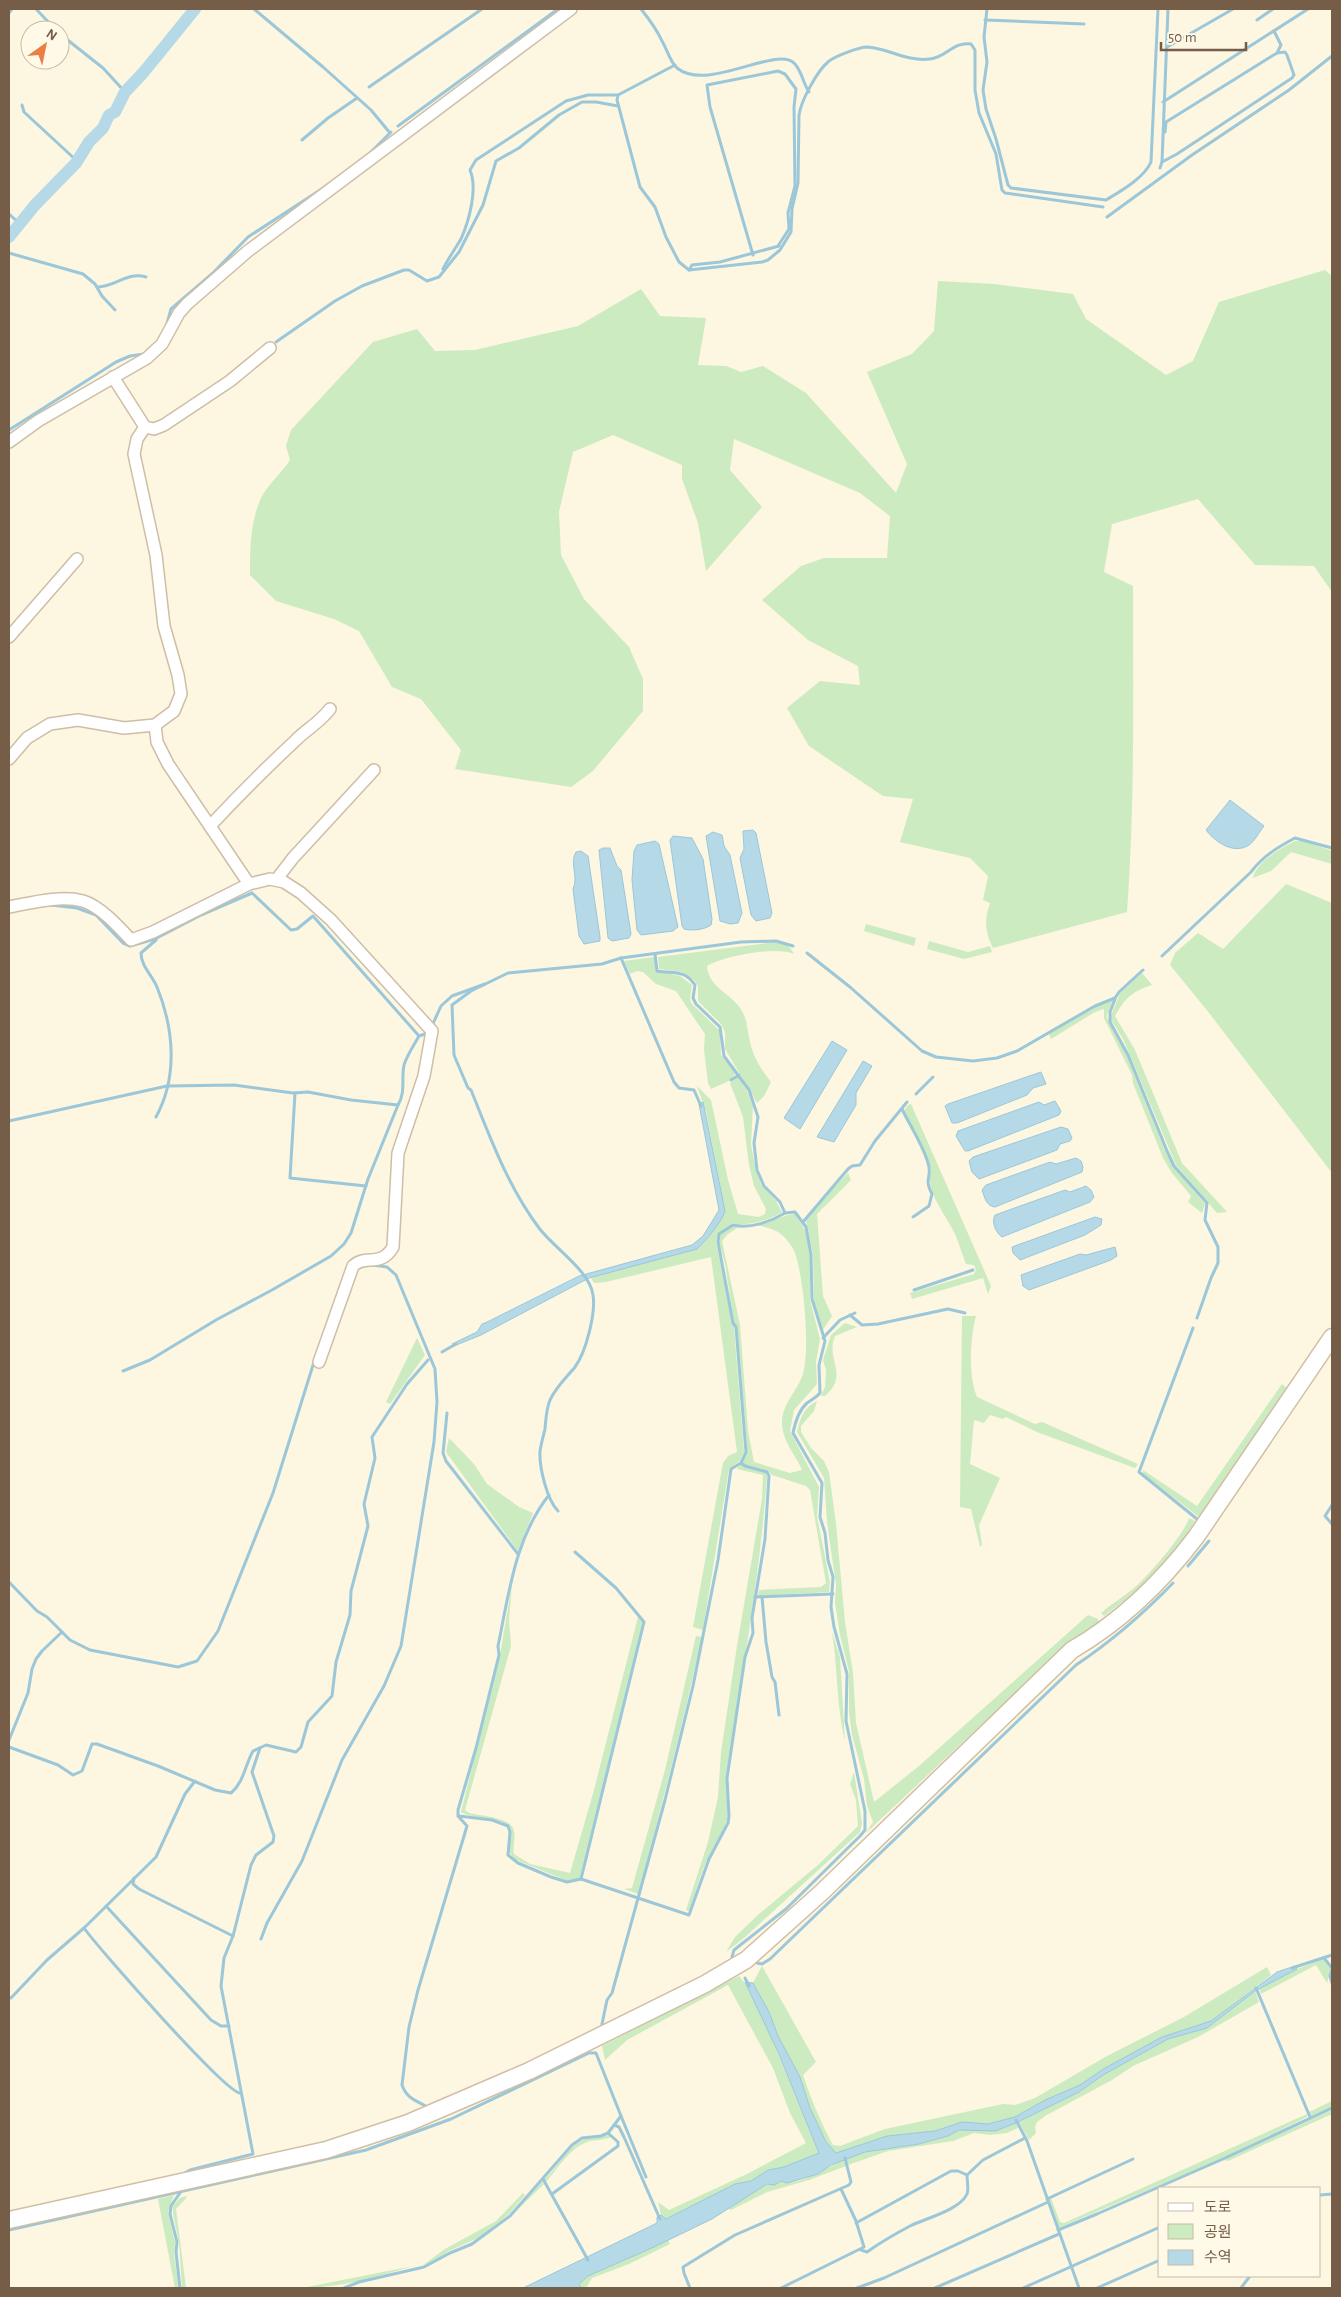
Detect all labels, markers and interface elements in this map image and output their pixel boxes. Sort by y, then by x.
north arrow [20,20,70,70]
scale bar [1161,20,1246,52]
text: N [44,26,59,43]
text: 50 m [1168,30,1197,45]
legend [1158,2187,1321,2277]
text: 도로 [1204,2200,1232,2215]
text: 공원 [1204,2224,1232,2240]
text: 수역 [1204,2249,1232,2265]

